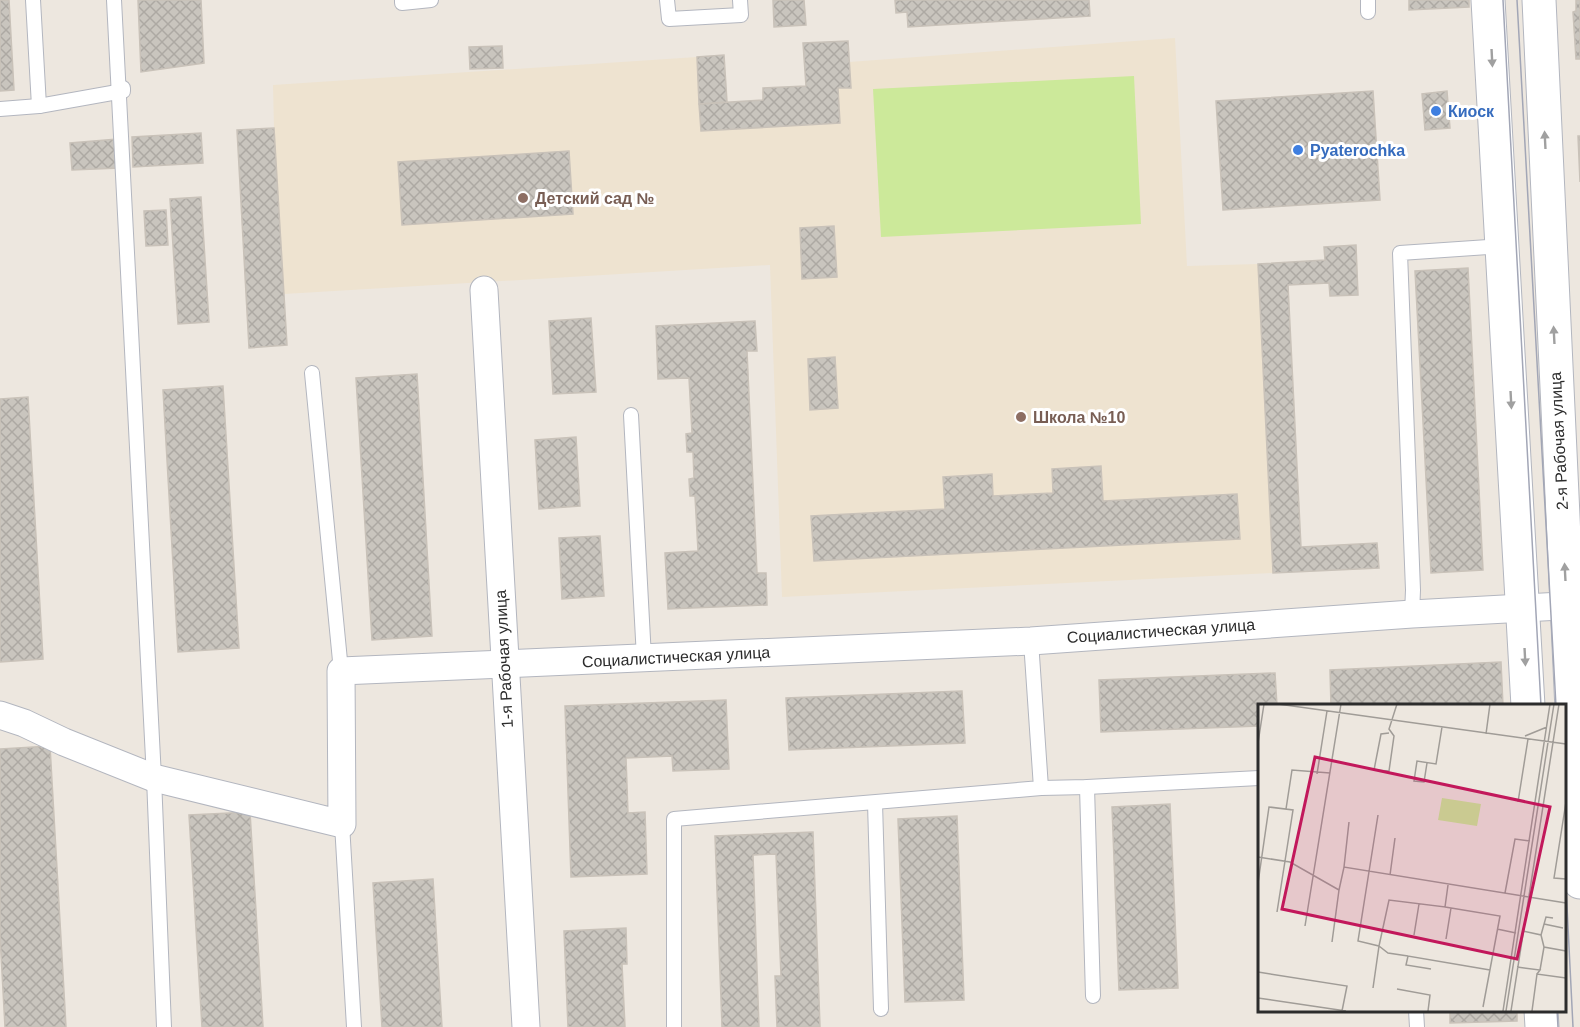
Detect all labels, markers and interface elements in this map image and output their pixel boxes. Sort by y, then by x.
one-way arrow [1487,49,1496,68]
place label: Киоск [1448,103,1495,120]
marker: Киоск [1429,104,1443,118]
one-way arrow [1541,131,1550,150]
place label: Pyaterochka [1310,142,1405,159]
marker: Pyaterochka [1291,143,1305,157]
place label: Детский сад № [535,190,654,207]
marker: Детский сад № [516,191,530,205]
one-way arrow [1550,325,1559,344]
street label: 2-я Рабочая улица [1547,371,1571,511]
one-way arrow [1507,390,1516,409]
place label: Школа №10 [1033,409,1125,426]
marker: Школа №10 [1014,410,1028,424]
one-way arrow [1561,562,1570,581]
street label: 1-я Рабочая улица [492,589,516,729]
street label: Социалистическая улица [1066,616,1256,646]
street label: Социалистическая улица [581,644,771,670]
one-way arrow [1521,648,1530,667]
inset map [1258,704,1565,1012]

